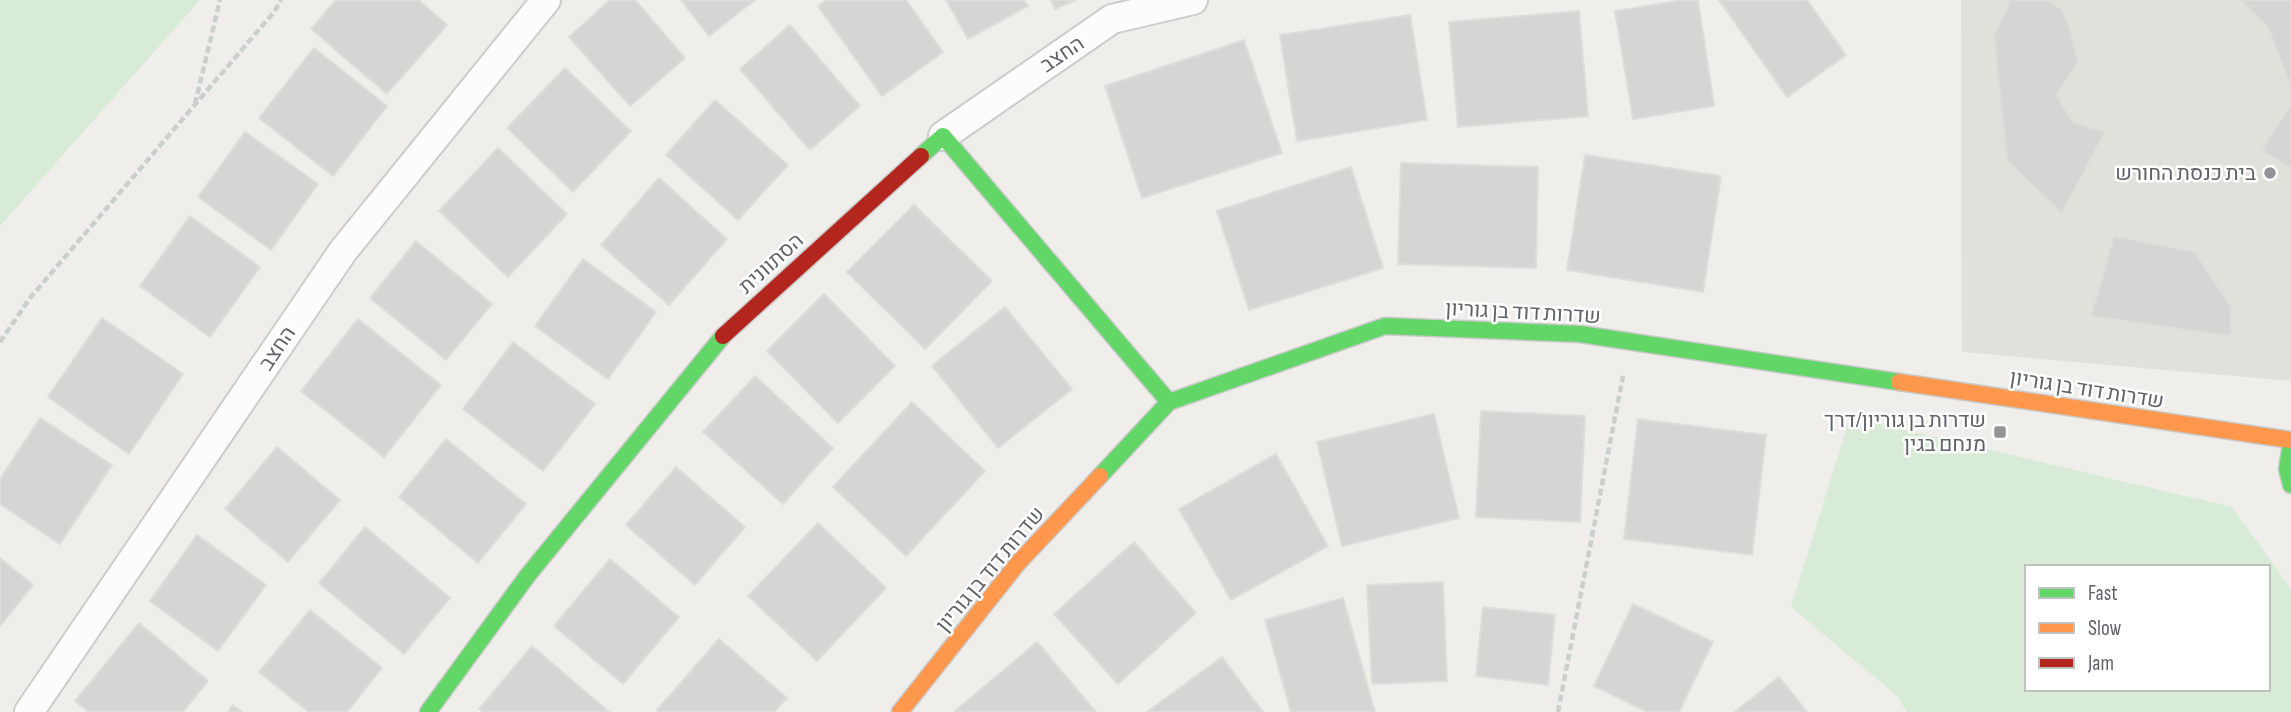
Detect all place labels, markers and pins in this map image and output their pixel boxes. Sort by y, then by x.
place label: בית כנסת החורש [2115,161,2256,186]
marker: בית כנסת החורש [2262,165,2278,181]
place label: שדרות בן גוריון/דרך מנחם בגין [1824,408,1986,457]
marker: שדרות בן גוריון/דרך מנחם בגין [1992,424,2008,440]

